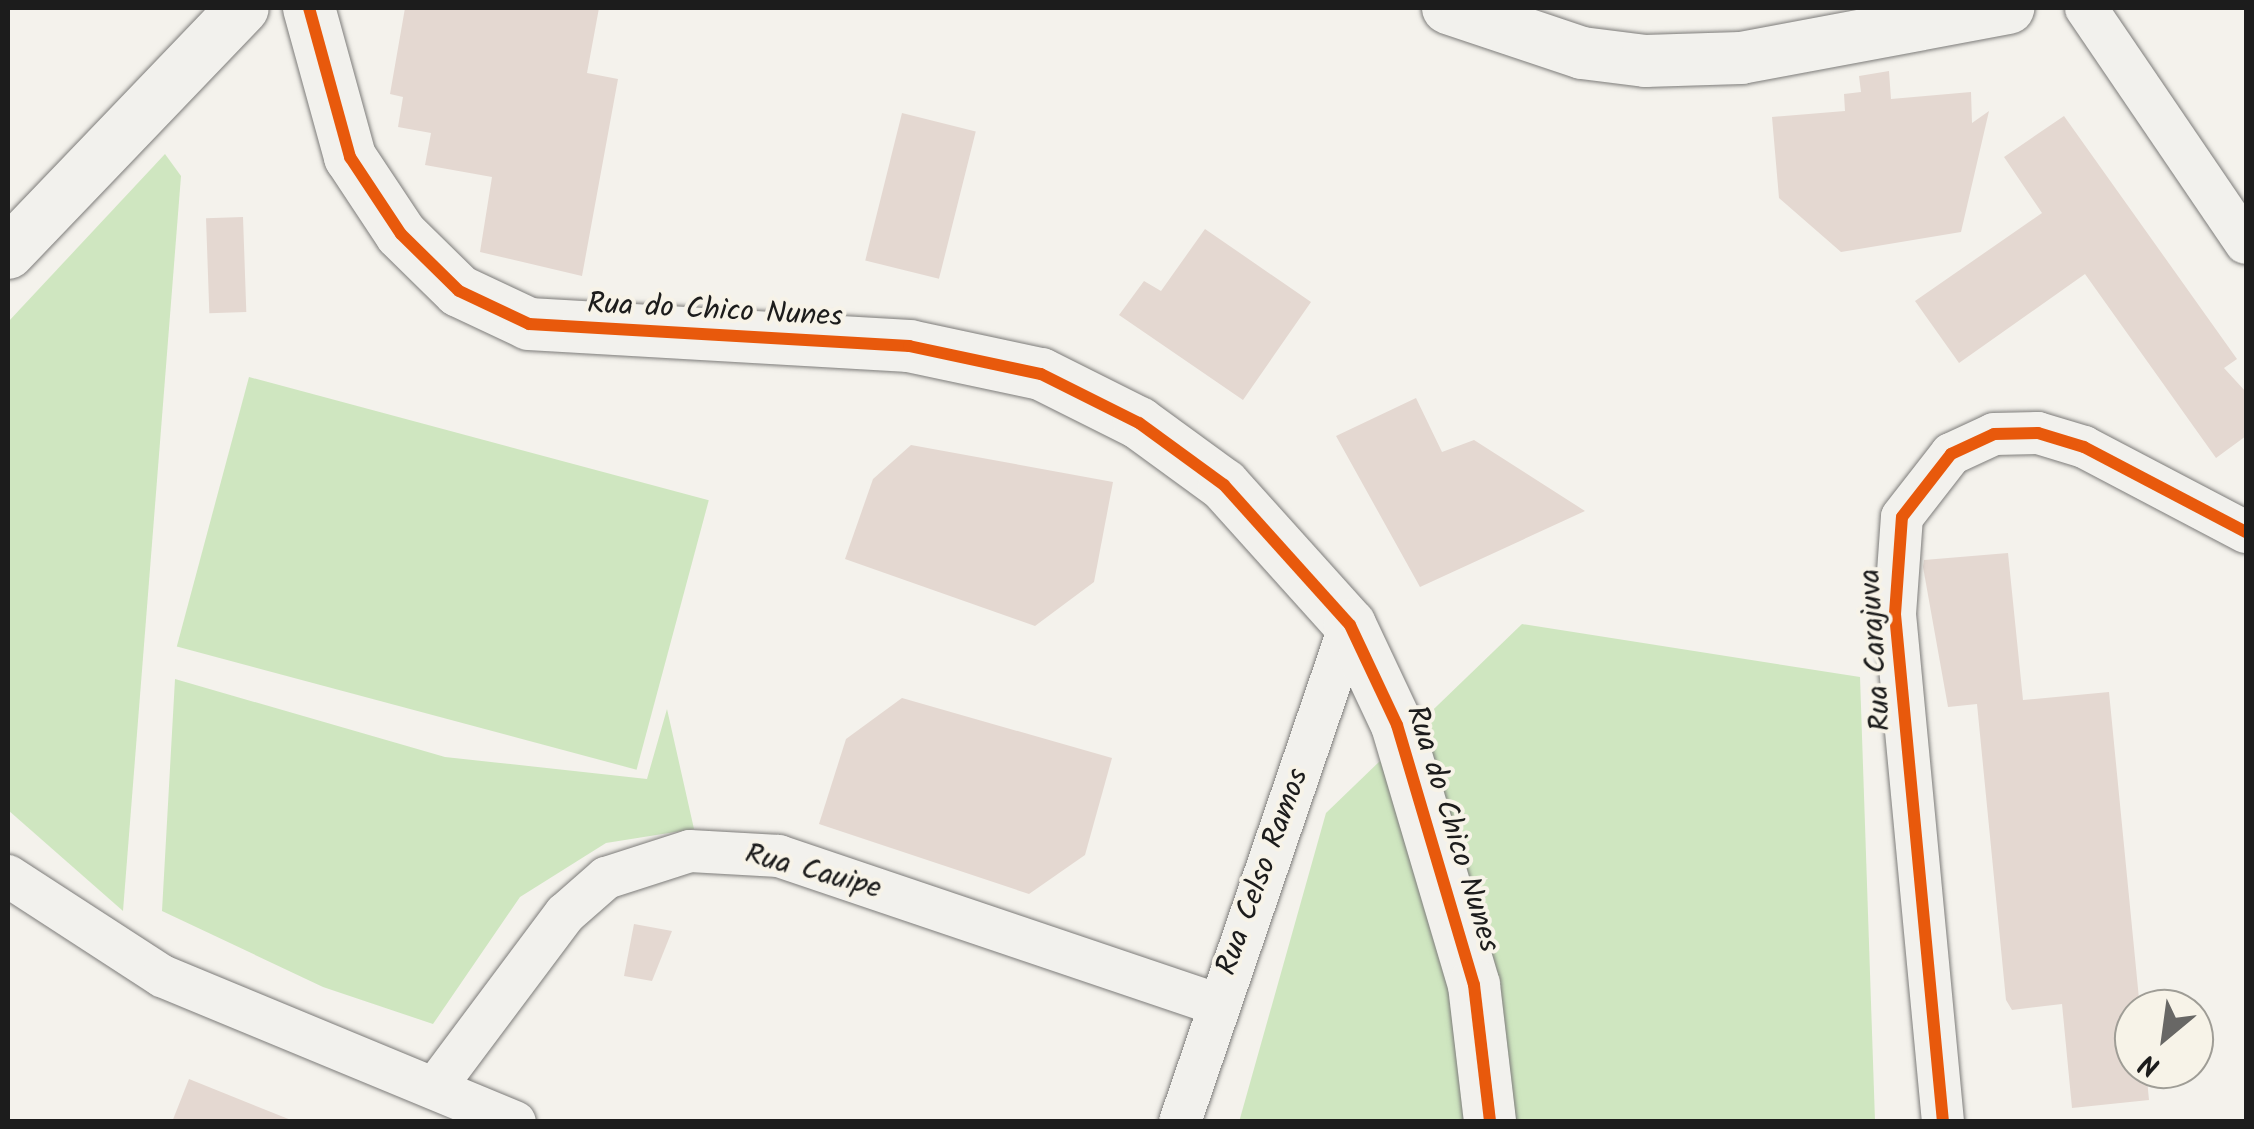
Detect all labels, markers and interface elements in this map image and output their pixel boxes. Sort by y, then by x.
street label: Rua do Chico Nunes [586,286,844,336]
street label: Rua Carajuva [1852,568,1900,732]
street label: Rua do Chico Nunes [1397,701,1507,957]
street label: Rua Celso Ramos [1209,764,1317,980]
street label: Rua Cauipe [741,837,885,907]
north arrow [2114,989,2214,1089]
text: N [2132,1040,2169,1088]

